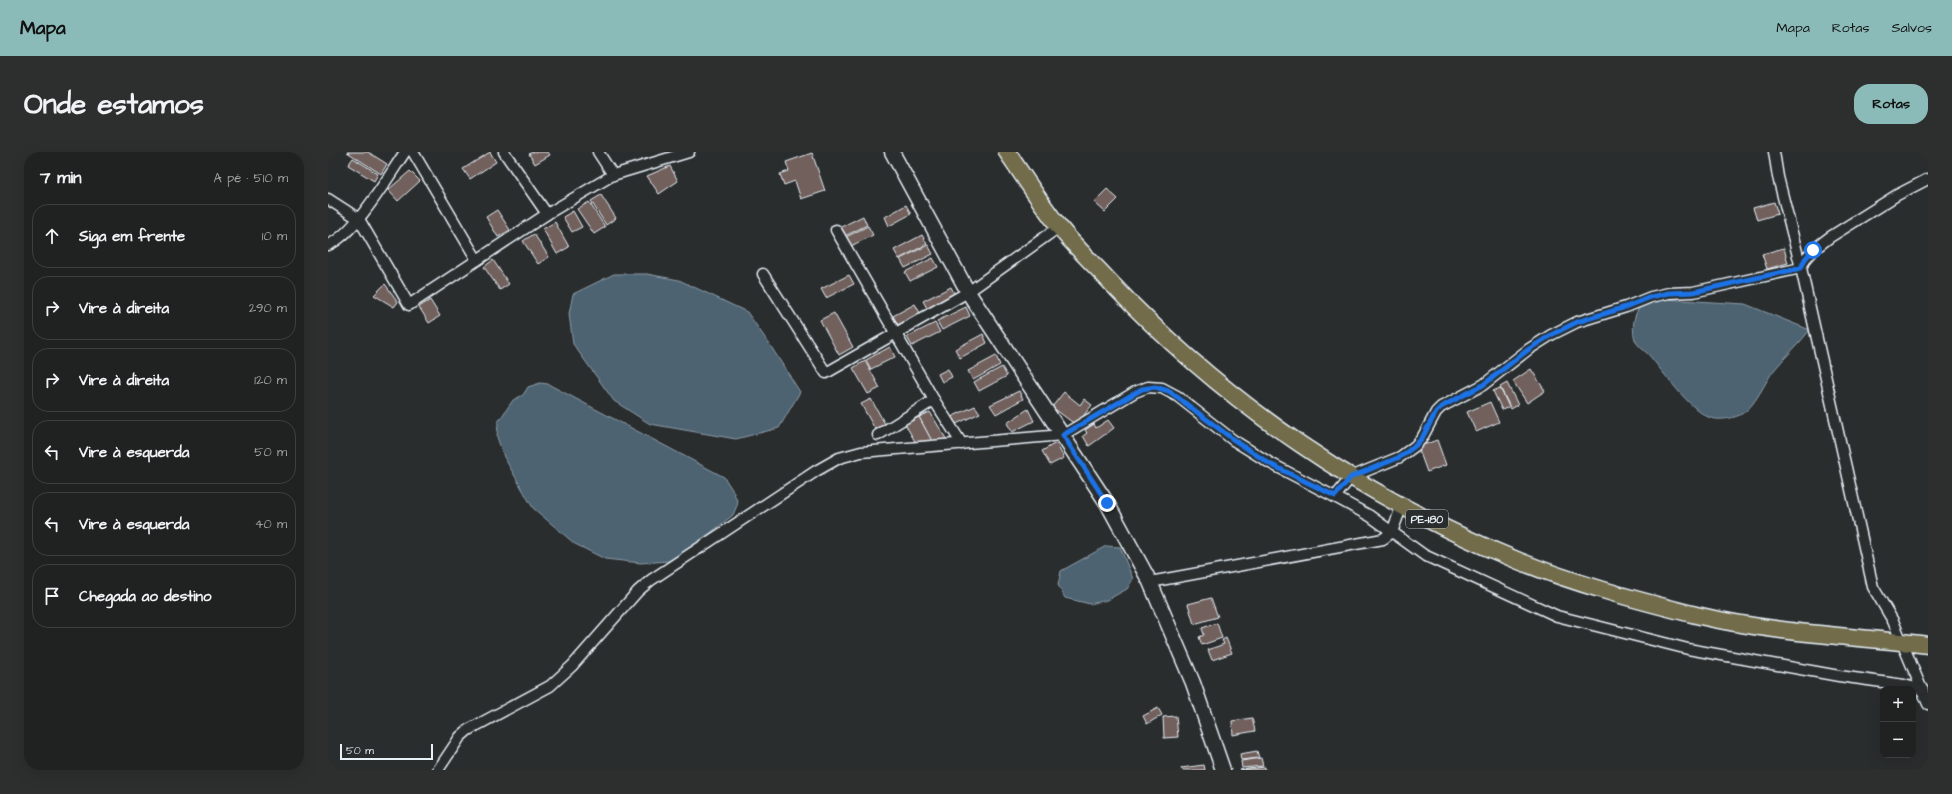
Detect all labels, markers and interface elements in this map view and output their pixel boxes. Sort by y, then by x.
text: Mapa [20,15,66,42]
text: Mapa [1776,18,1810,38]
text: Rotas [1832,18,1870,38]
text: Salvos [1892,18,1932,38]
button: Rotas [1854,84,1928,124]
text: Onde estamos [24,85,204,124]
text: 7 min [40,166,82,190]
text: A pé · 510 m [214,169,288,187]
icon: ahead [41,225,63,247]
text: Siga em frente [79,226,185,247]
text: 10 m [262,227,287,245]
route start [1804,241,1822,259]
icon: right [41,297,63,319]
text: Vire à direita [79,298,169,319]
text: 290 m [249,299,287,317]
icon: right [41,369,63,391]
text: Vire à direita [79,370,169,391]
text: 120 m [254,371,287,389]
icon: left [41,441,63,463]
text: Vire à esquerda [79,442,189,463]
text: 50 m [254,443,287,461]
route end [1098,494,1116,512]
road number: PE-180 [1406,510,1448,528]
icon: left [41,513,63,535]
text: Vire à esquerda [79,514,189,535]
text: 40 m [255,515,287,533]
icon: arrive [41,585,63,607]
text: Chegada ao destino [79,586,212,607]
map controls [1880,686,1916,758]
button: + [1880,686,1916,722]
button: − [1880,722,1916,758]
scale bar [340,742,433,761]
text: 50 m [346,743,374,758]

